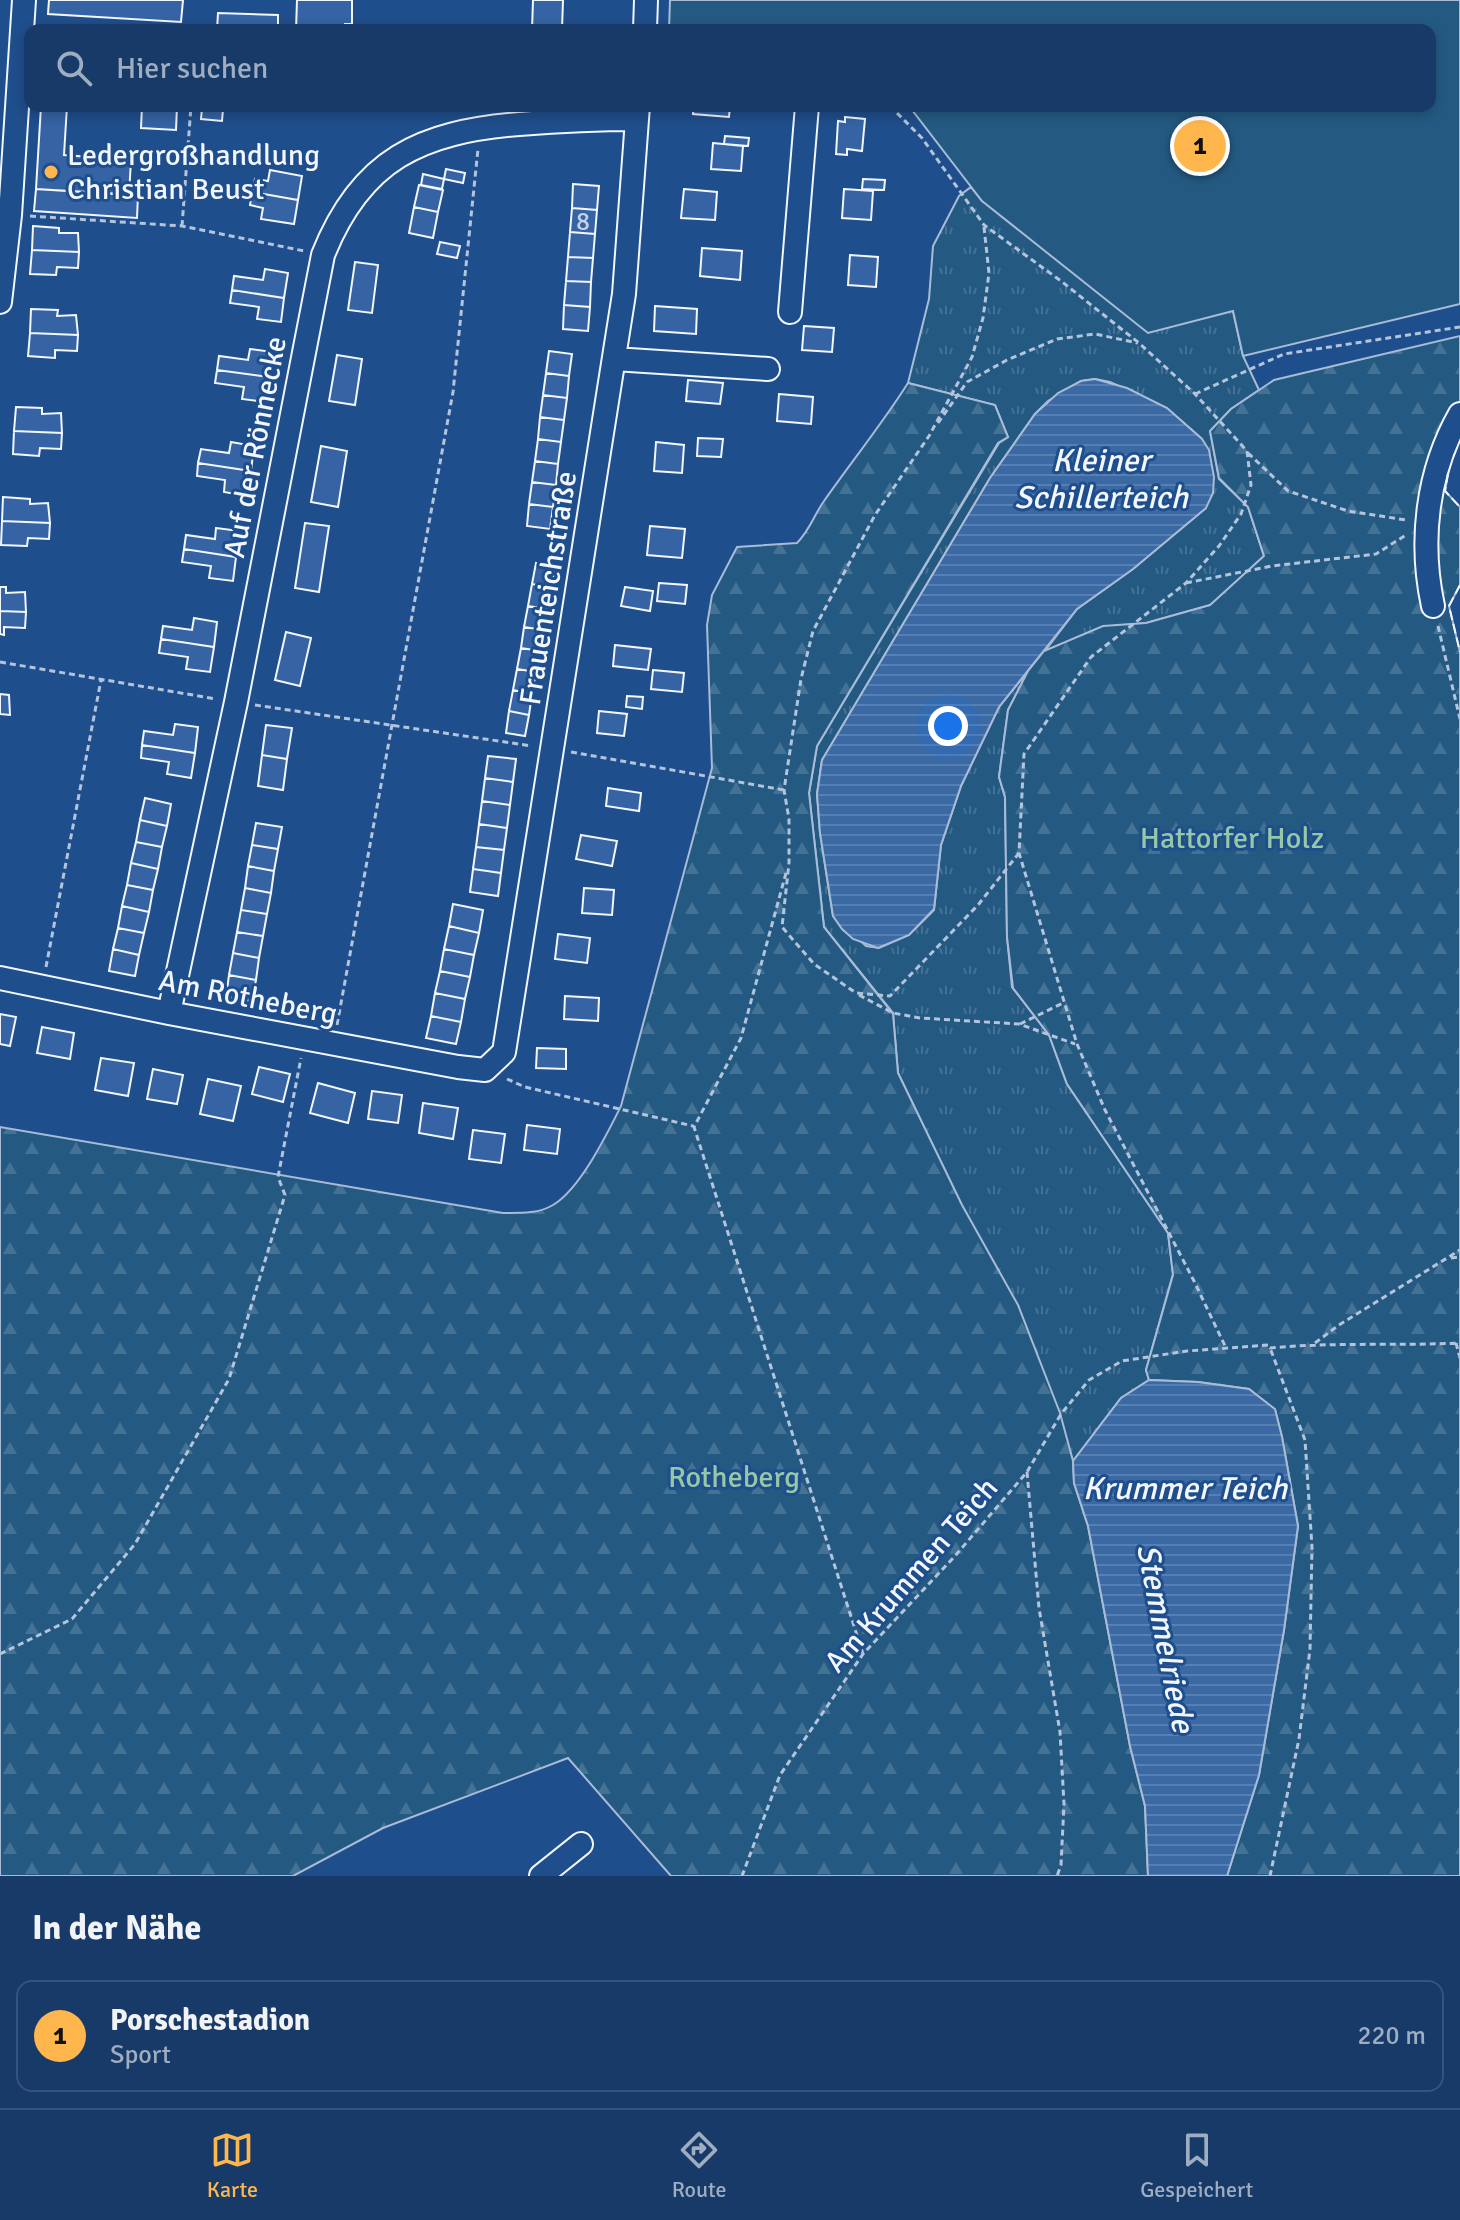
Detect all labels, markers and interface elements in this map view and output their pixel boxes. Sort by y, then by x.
search box [24,24,1436,112]
icon: search [52,46,96,90]
text: Hier suchen [116,50,268,87]
pin: 1 [1174,116,1226,176]
place label: Ledergroßhandlung Christian Beust [67,137,320,208]
marker: Ledergroßhandlung Christian Beust [42,163,60,181]
house number: 8 [576,206,590,238]
street label: Auf der Rönnecke [216,334,295,561]
water label: Kleiner Schillerteich [1014,441,1189,517]
street label: Frauenteichstraße [512,469,585,708]
your location [928,706,968,746]
park label: Hattorfer Holz [1140,820,1324,857]
street label: Am Rotheberg [155,962,340,1033]
park label: Rotheberg [668,1459,800,1496]
water label: Krummer Teich [1083,1469,1289,1508]
street label: Am Krummen Teich [817,1470,1006,1680]
water label: Stemmelriede [1128,1541,1203,1738]
text: In der Nähe [32,1907,201,1949]
text: Porschestadion [110,2002,310,2039]
text: 1 [53,2020,67,2052]
text: 220 m [1357,2020,1426,2052]
text: Sport [110,2039,171,2071]
tab: Karte [207,2128,258,2203]
tab: Route [672,2128,727,2203]
tab: Gespeichert [1140,2128,1253,2203]

